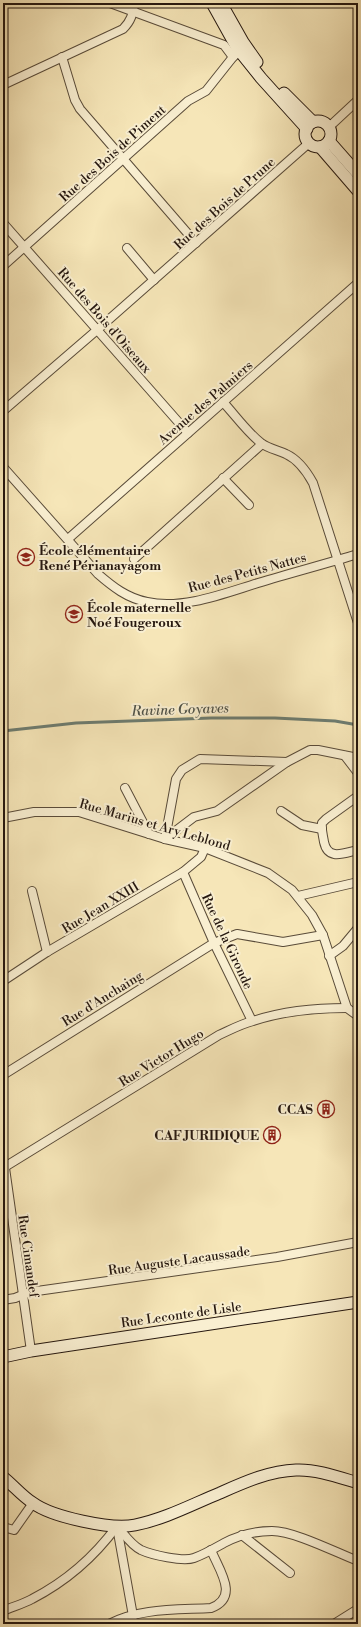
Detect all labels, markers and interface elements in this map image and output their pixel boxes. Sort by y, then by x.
street label: Rue des Bois de Piment [56,102,169,206]
street label: Rue des Bois de Prune [171,154,279,253]
street label: Rue des Bois d'Oiseaux [54,265,155,377]
street label: Avenue des Palmiers [154,357,256,449]
place label: École élémentaire René Périanayagom [39,542,161,574]
school or university icon: École élémentaire René Périanayagom [16,547,36,567]
street label: Rue des Petits Nattes [186,549,308,596]
place label: École maternelle Noé Fougeroux [87,599,191,631]
school or university icon: École maternelle Noé Fougeroux [64,604,84,624]
water label: Ravine Goyaves [130,699,229,721]
street label: Rue Marius et Ary Leblond [77,796,233,854]
street label: Rue Jean XXIII [59,879,142,937]
street label: Rue de la Gironde [198,891,256,992]
street label: Rue d'Anchaing [59,968,146,1030]
street label: Rue Victor Hugo [116,1025,207,1090]
building icon: CCAS [316,1099,336,1119]
place label: CCAS [278,1102,314,1118]
building icon: CAF JURIDIQUE [262,1125,282,1145]
place label: CAF JURIDIQUE [154,1128,259,1144]
street label: Rue Cimandef [14,1214,42,1300]
street label: Rue Auguste Lacaussade [107,1243,252,1279]
street label: Rue Leconte de Lisle [120,1299,243,1331]

